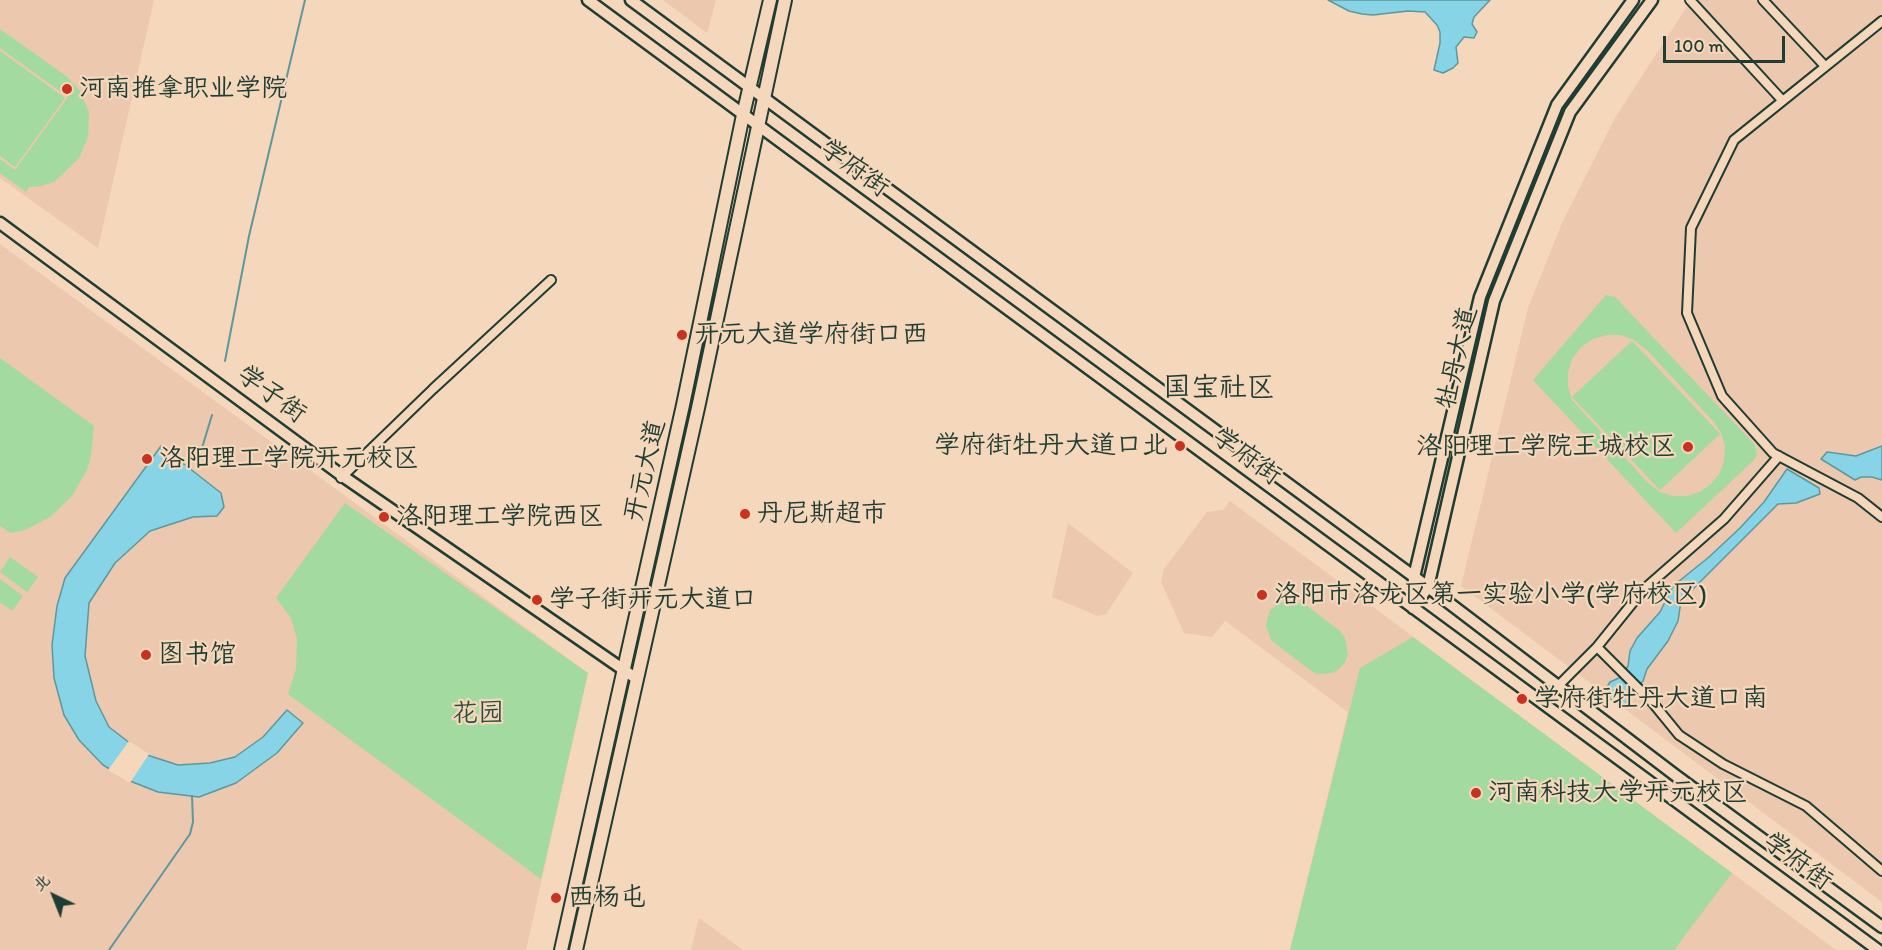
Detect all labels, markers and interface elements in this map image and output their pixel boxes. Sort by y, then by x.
scale bar [1666,24,1788,62]
text: 100 m [1674,35,1724,57]
place label: 河南推拿职业学院 [79,73,287,105]
marker: 河南推拿职业学院 [60,82,74,96]
street label: 学府街 [813,133,895,205]
street label: 牡丹大道 [1431,304,1485,412]
place label: 开元大道学府街口西 [694,319,928,351]
marker: 开元大道学府街口西 [675,328,689,342]
street label: 学子街 [230,359,312,431]
district label: 国宝社区 [1163,372,1275,406]
street label: 开元大道 [619,417,673,525]
street label: 学府街 [1205,421,1287,493]
place label: 学府街牡丹大道口北 [934,430,1168,462]
place label: 洛阳理工学院王城校区 [1416,431,1676,463]
marker: 学府街牡丹大道口北 [1173,439,1187,453]
marker: 洛阳理工学院王城校区 [1681,440,1695,454]
place label: 洛阳理工学院开元校区 [159,443,419,475]
marker: 洛阳理工学院开元校区 [140,452,154,466]
place label: 丹尼斯超市 [757,498,887,530]
place label: 洛阳理工学院西区 [396,501,604,533]
marker: 丹尼斯超市 [738,507,752,521]
marker: 洛阳理工学院西区 [377,510,391,524]
place label: 洛阳市洛龙区第一实验小学(学府校区) [1274,579,1707,611]
place label: 学子街开元大道口 [549,584,757,616]
marker: 洛阳市洛龙区第一实验小学(学府校区) [1255,588,1269,602]
marker: 学子街开元大道口 [530,593,544,607]
place label: 图书馆 [158,639,236,671]
marker: 图书馆 [139,648,153,662]
place label: 学府街牡丹大道口南 [1534,683,1768,715]
marker: 学府街牡丹大道口南 [1515,692,1529,706]
park label: 花园 [452,698,504,730]
place label: 河南科技大学开元校区 [1488,777,1748,809]
marker: 河南科技大学开元校区 [1469,786,1483,800]
street label: 学府街 [1756,826,1838,898]
north arrow [24,866,84,926]
text: 北 [29,870,54,895]
place label: 西杨屯 [568,882,646,914]
marker: 西杨屯 [549,891,563,905]

